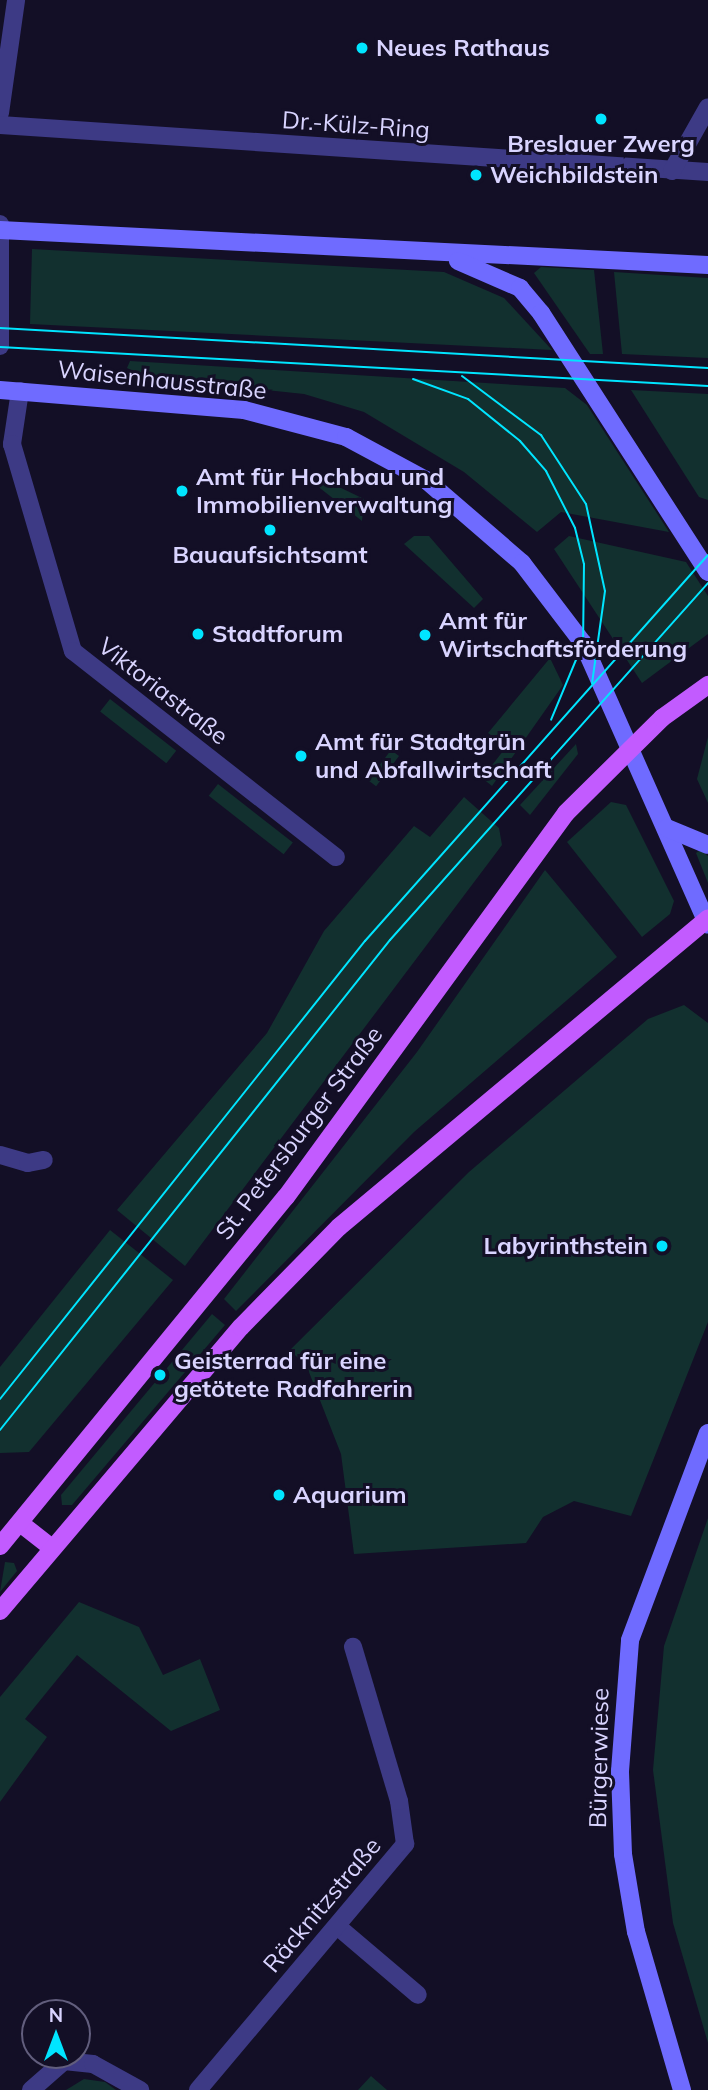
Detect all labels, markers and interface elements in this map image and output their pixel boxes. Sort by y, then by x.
place label: Neues Rathaus [376,34,550,62]
marker: Neues Rathaus [354,40,370,56]
street label: Dr.-Külz-Ring [281,105,431,145]
marker: Breslauer Zwerg [593,111,609,127]
place label: Breslauer Zwerg [507,130,695,158]
place label: Weichbildstein [490,161,658,189]
marker: Weichbildstein [468,167,484,183]
street label: Waisenhausstraße [56,355,268,405]
place label: Amt für Hochbau und Immobilienverwaltung [196,463,452,519]
marker: Amt für Hochbau und Immobilienverwaltung [174,483,190,499]
marker: Bauaufsichtsamt [262,522,278,538]
place label: Bauaufsichtsamt [172,541,368,569]
place label: Amt für Wirtschaftsförderung [439,607,687,663]
place label: Stadtforum [212,620,343,648]
marker: Stadtforum [190,626,206,642]
marker: Amt für Wirtschaftsförderung [417,627,433,643]
street label: Viktoriastraße [92,631,234,751]
place label: Amt für Stadtgrün und Abfallwirtschaft [315,728,551,784]
marker: Amt für Stadtgrün und Abfallwirtschaft [293,748,309,764]
street label: St. Petersburger Straße [209,1021,389,1245]
place label: Labyrinthstein [484,1232,648,1260]
marker: Labyrinthstein [654,1238,670,1254]
place label: Geisterrad für eine getötete Radfahrerin [174,1347,413,1403]
marker: Geisterrad für eine getötete Radfahrerin [152,1367,168,1383]
place label: Aquarium [293,1481,407,1509]
marker: Aquarium [271,1487,287,1503]
street label: Bürgerwiese [583,1688,615,1828]
street label: Räcknitzstraße [257,1832,387,1978]
north arrow [21,1999,91,2069]
text: N [49,2003,63,2027]

